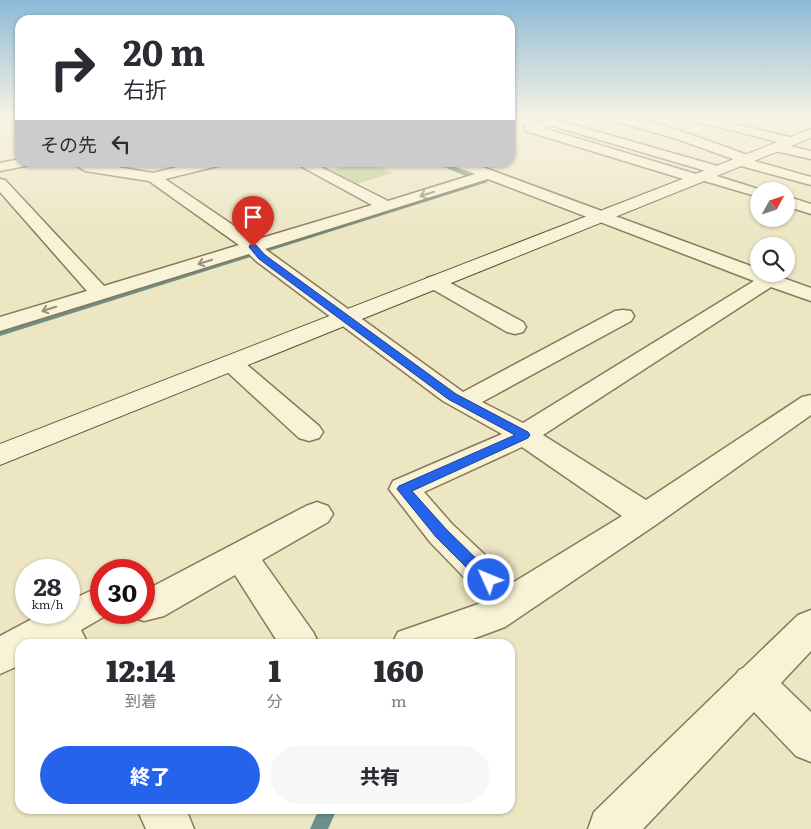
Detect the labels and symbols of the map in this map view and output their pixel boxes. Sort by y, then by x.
north arrow [750,182,795,228]
one-way arrow [419,189,435,199]
pin [232,196,274,247]
one-way arrow [197,257,213,267]
one-way arrow [42,304,58,314]
position arrow [462,553,514,605]
speed limit sign: 30 [90,559,155,624]

